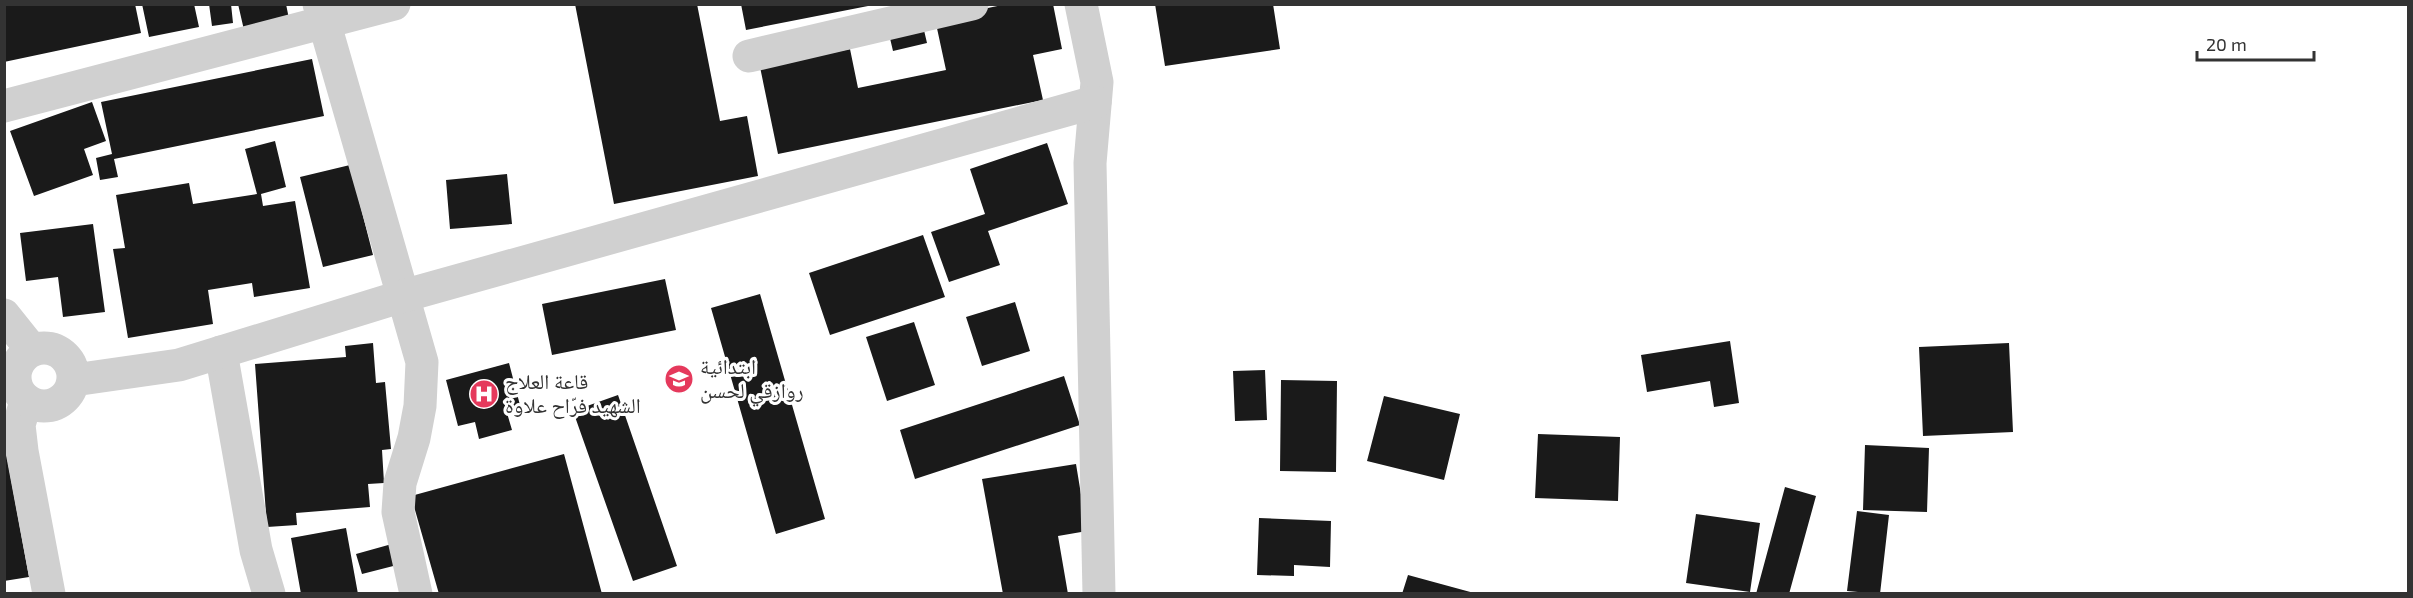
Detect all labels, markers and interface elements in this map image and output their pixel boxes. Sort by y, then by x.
scale bar [2197,24,2314,62]
text: 20 m [2206,33,2247,55]
place label: ابتدائية روازقي لحسن [700,353,804,407]
school or university icon: ابتدائية روازقي لحسن [663,363,695,395]
place label: قاعة العلاج الشهيد فرّاح علاوة [505,368,641,419]
hospital icon: قاعة العلاج الشهيد فرّاح علاوة [468,378,500,410]

